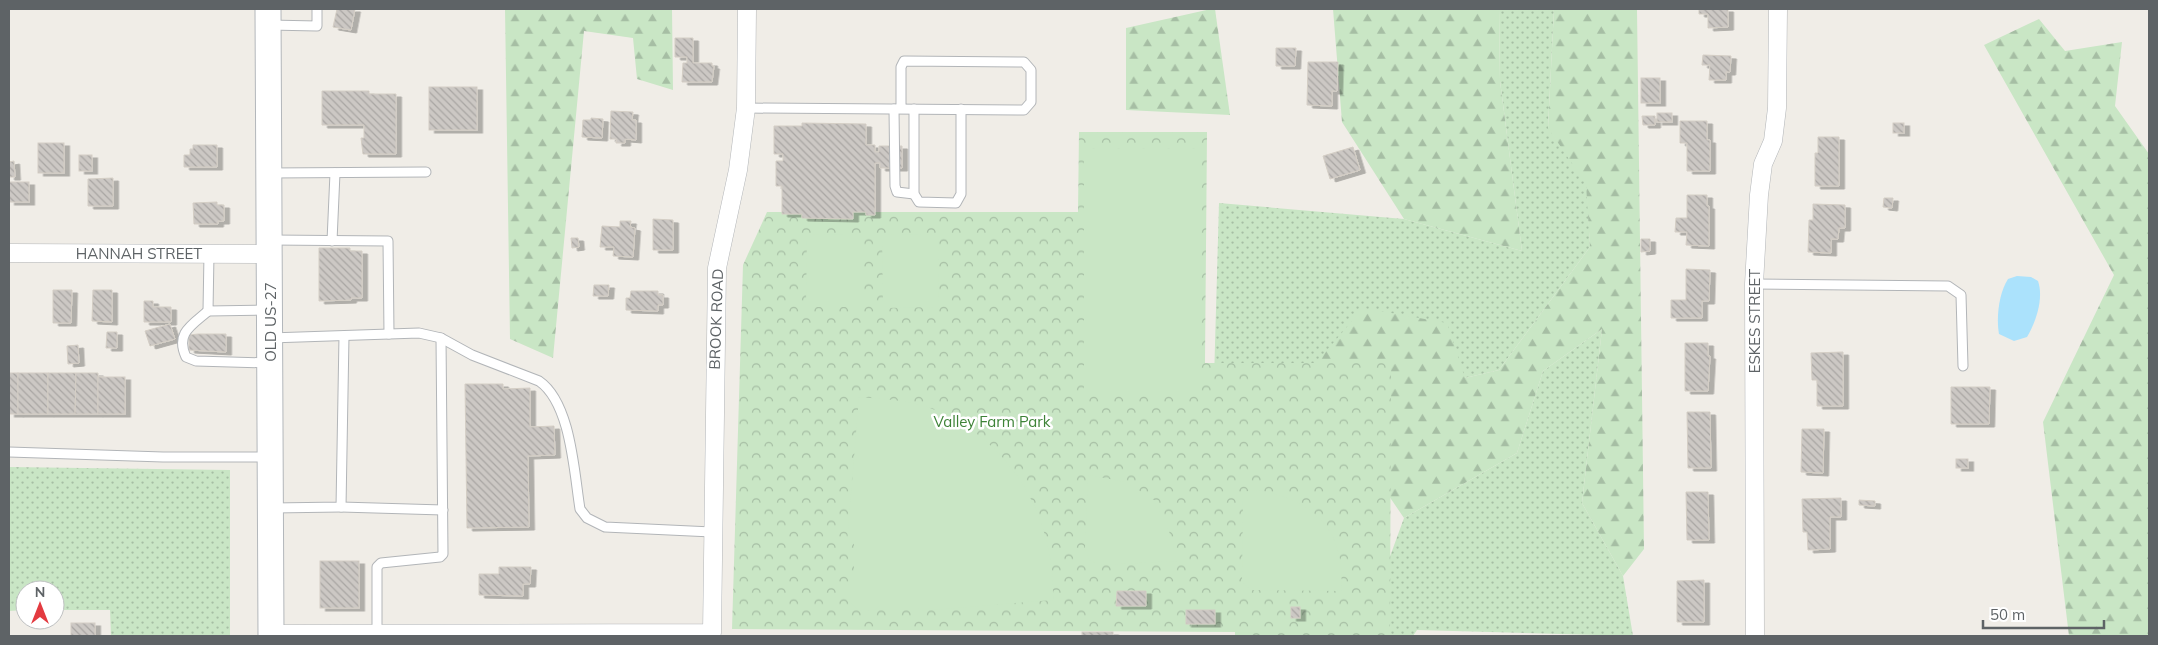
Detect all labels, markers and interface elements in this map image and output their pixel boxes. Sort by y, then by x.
street label: HANNAH STREET [76,244,202,263]
street label: BROOK ROAD [705,268,727,370]
street label: ESKES STREET [1745,269,1764,373]
street label: OLD US-27 [261,282,280,362]
park label: Valley Farm Park [934,412,1051,431]
north arrow [15,580,65,630]
text: N [35,583,45,601]
scale bar [1983,598,2104,630]
text: 50 m [1990,605,2025,624]

